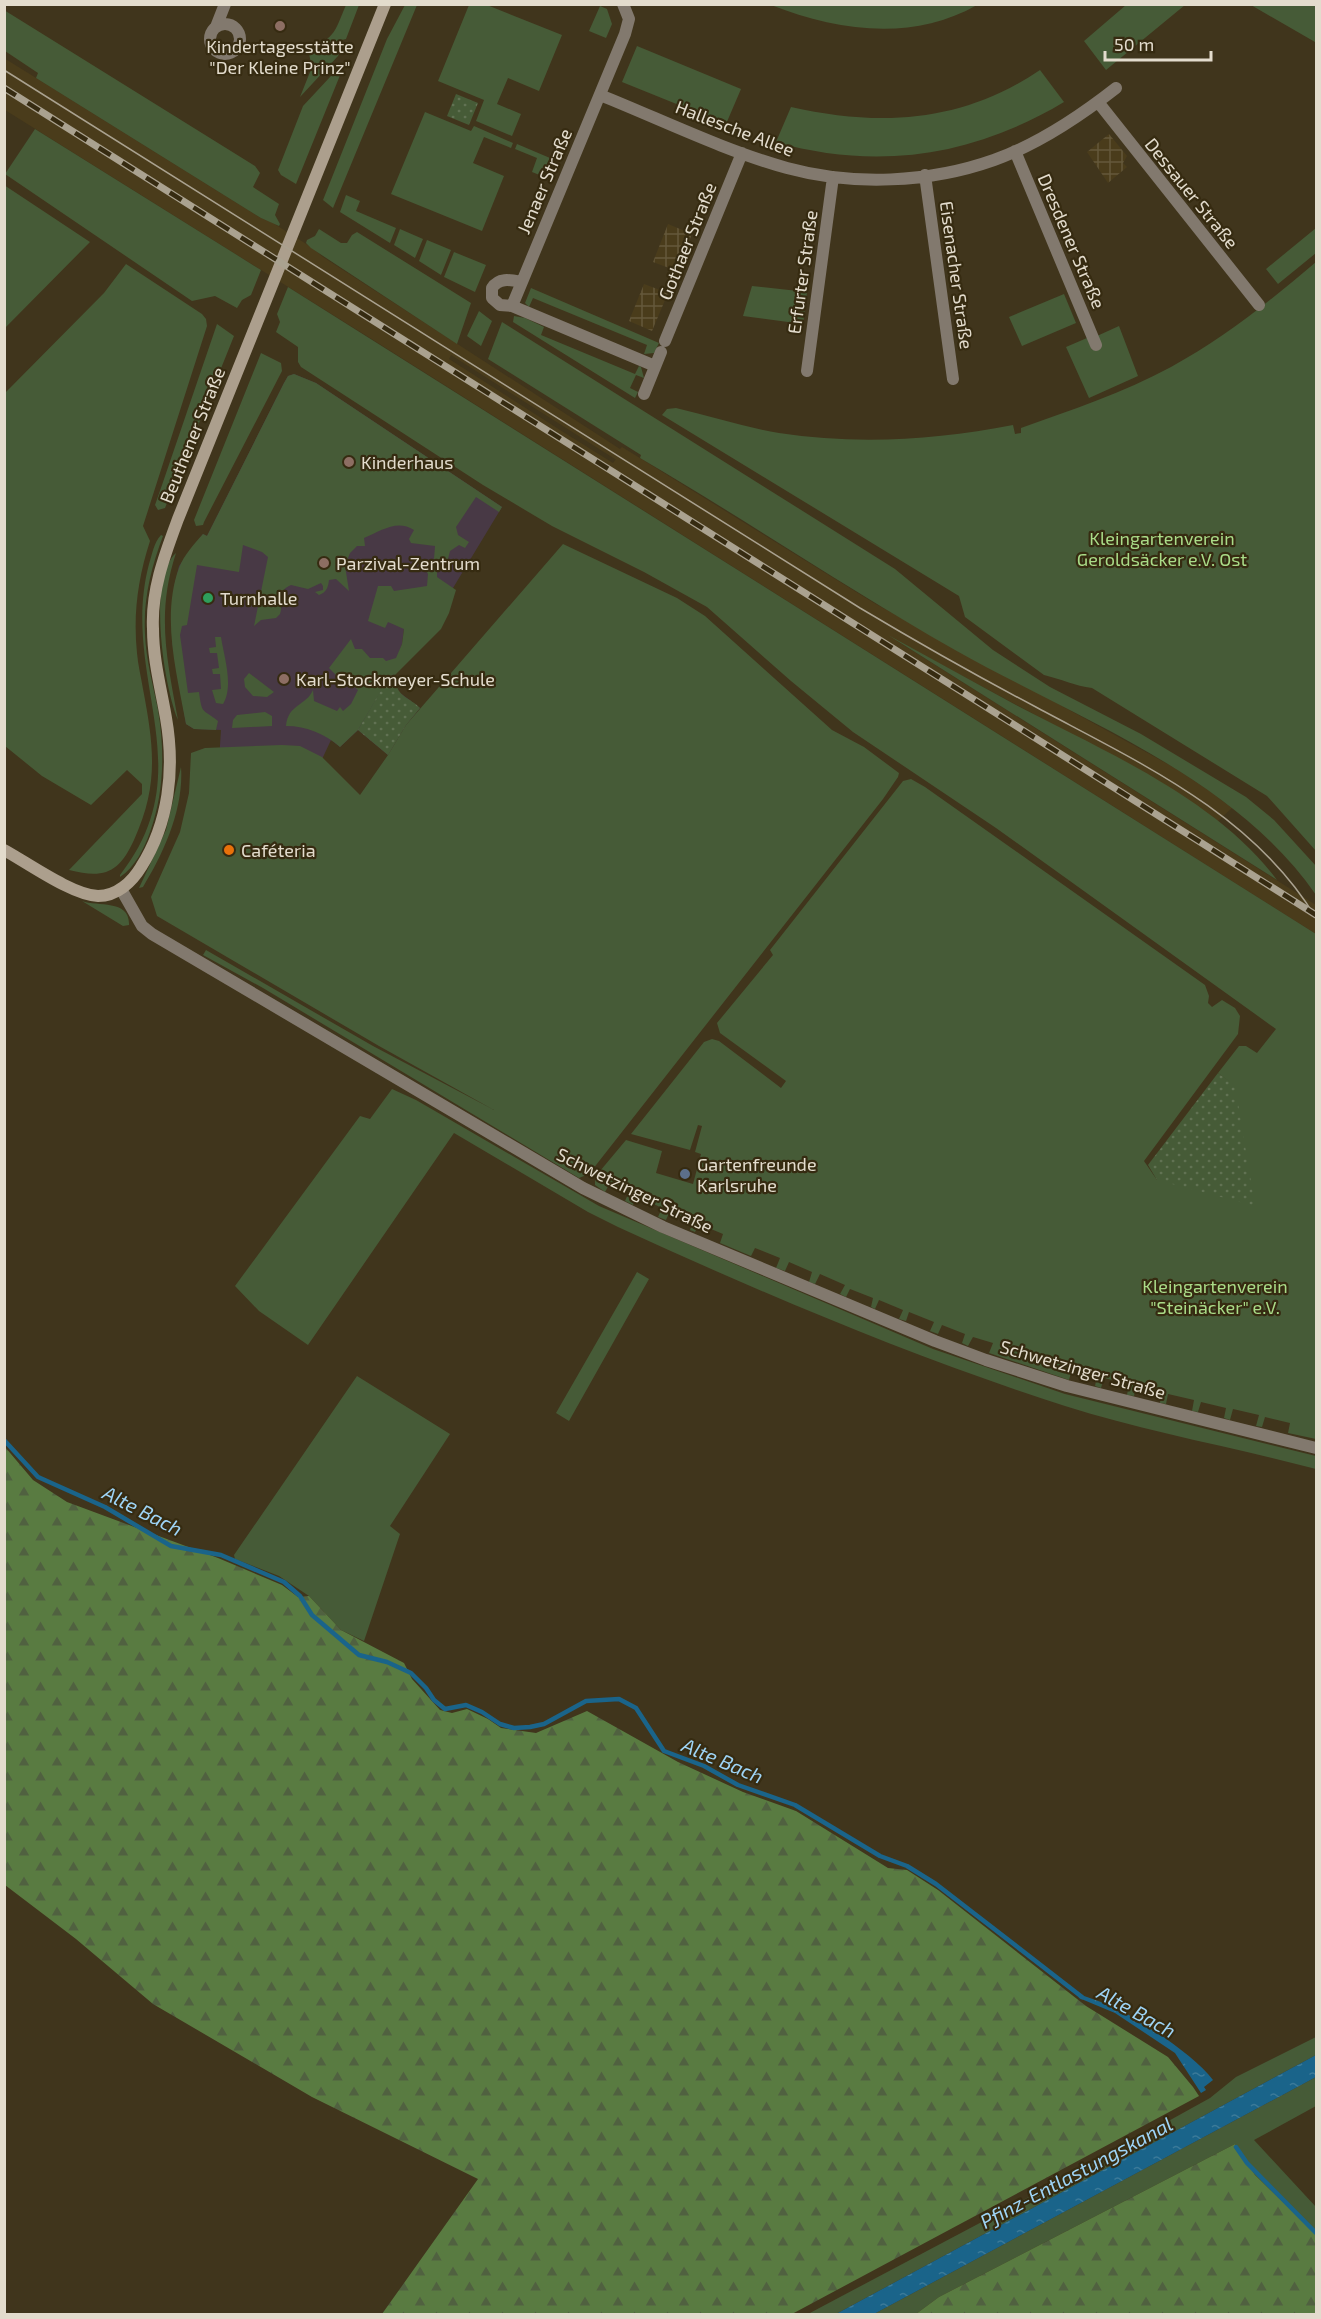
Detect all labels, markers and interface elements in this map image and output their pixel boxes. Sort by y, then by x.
marker: Kindertagesstätte "Der Kleine Prinz" [273,19,287,33]
scale bar [1105,24,1212,62]
text: 50 m [1114,33,1154,55]
place label: Kindertagesstätte "Der Kleine Prinz" [206,35,354,78]
street label: Hallesche Allee [673,95,797,161]
street label: Jenaer Straße [512,125,576,237]
street label: Dessauer Straße [1141,133,1243,253]
street label: Dresdener Straße [1034,170,1110,312]
street label: Gothaer Straße [653,179,721,303]
street label: Eisenacher Straße [936,200,978,350]
street label: Erfurter Straße [782,209,822,335]
street label: Beuthener Straße [155,364,229,506]
place label: Kinderhaus [361,451,454,473]
marker: Kinderhaus [342,455,356,469]
park label: Kleingartenverein Geroldsäcker e.V. Ost [1077,527,1247,570]
place label: Parzival-Zentrum [336,552,480,574]
marker: Parzival-Zentrum [317,556,331,570]
place label: Turnhalle [220,587,298,609]
marker: Turnhalle [201,591,215,605]
place label: Karl-Stockmeyer-Schule [296,668,495,690]
marker: Karl-Stockmeyer-Schule [277,672,291,686]
place label: Caféteria [241,839,316,861]
marker: Caféteria [222,843,236,857]
street label: Schwetzinger Straße [553,1143,717,1237]
place label: Gartenfreunde Karlsruhe [697,1153,817,1196]
marker: Gartenfreunde Karlsruhe [678,1167,692,1181]
park label: Kleingartenverein "Steinäcker" e.V. [1142,1275,1288,1318]
street label: Schwetzinger Straße [998,1335,1168,1403]
water label: Alte Bach [98,1479,187,1540]
water label: Alte Bach [678,1732,767,1788]
water label: Alte Bach [1093,1979,1180,2042]
water label: Pfinz-Entlastungskanal [976,2111,1176,2233]

